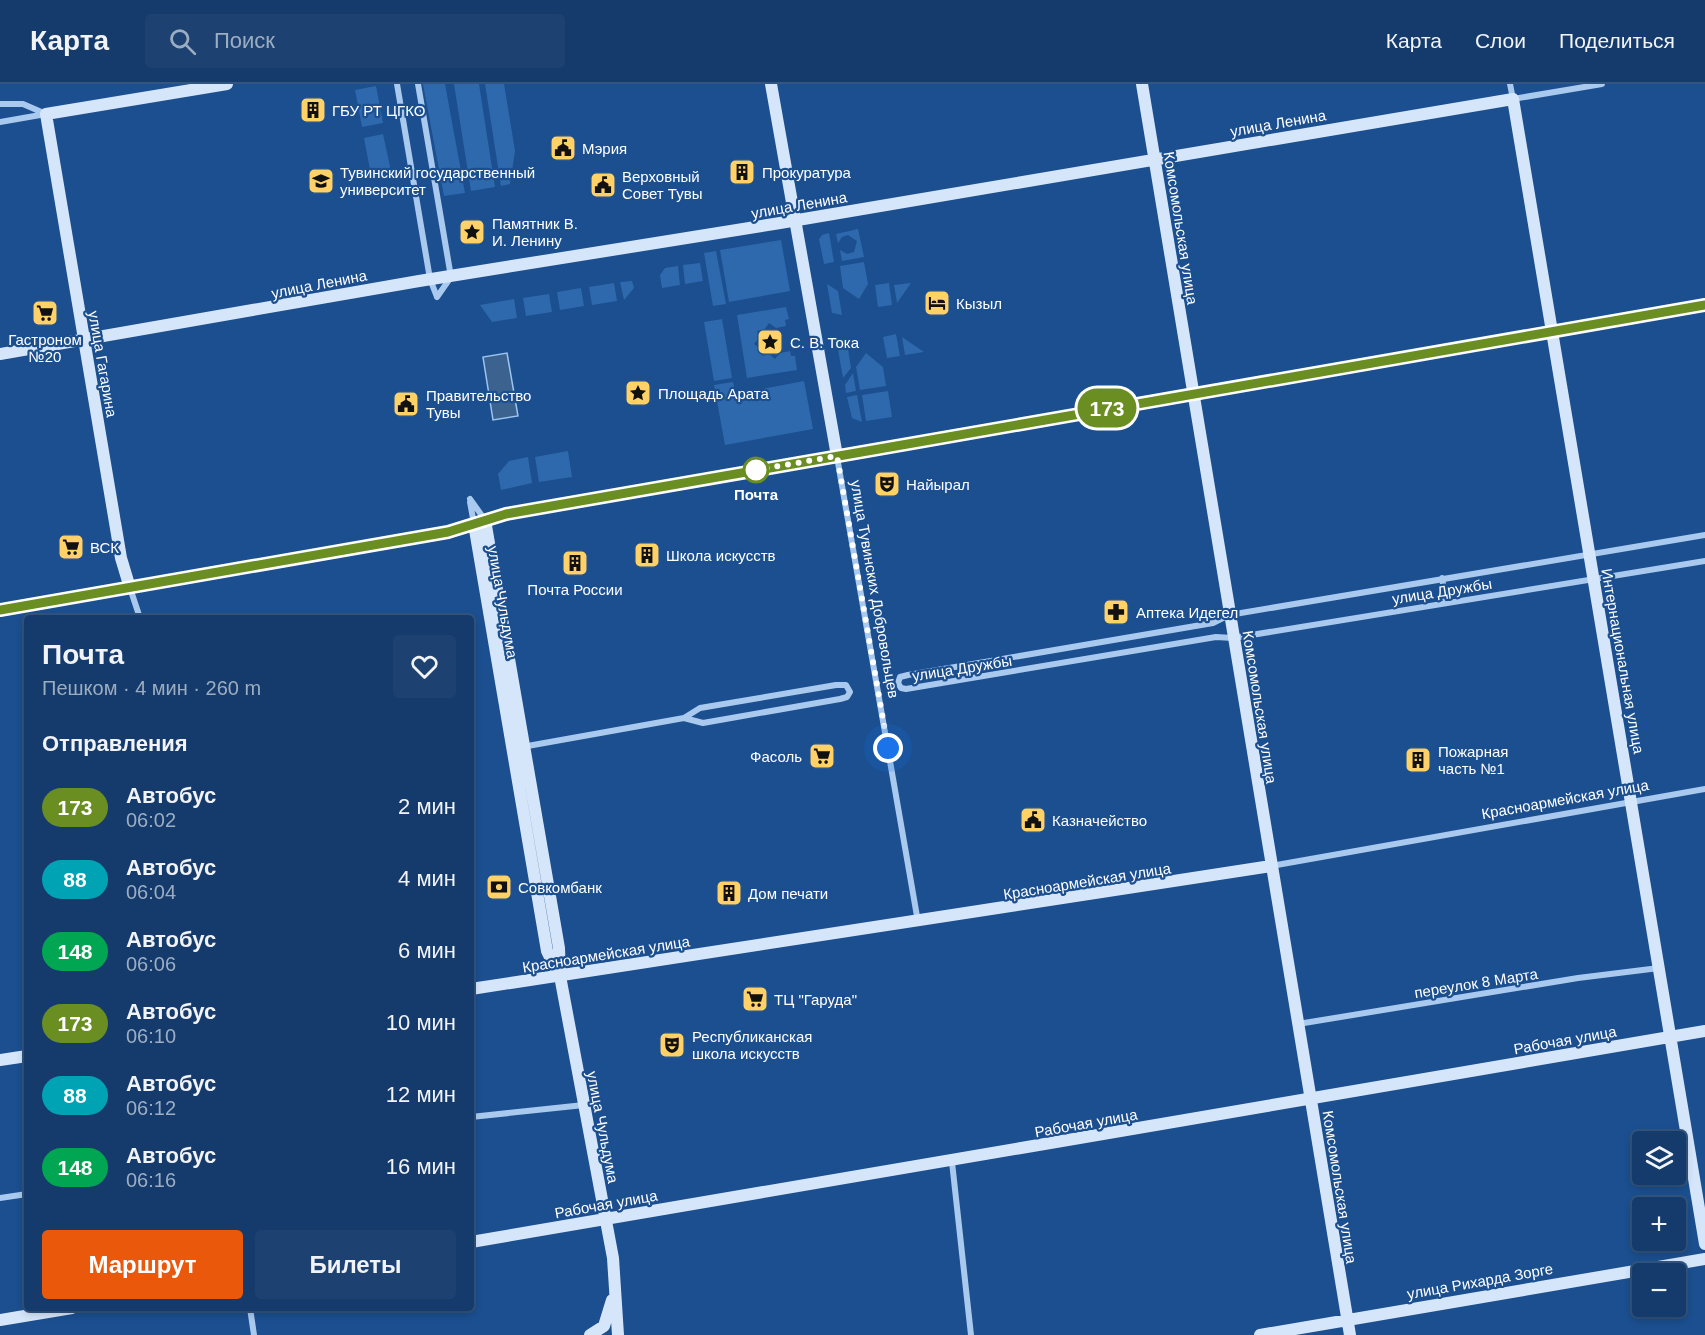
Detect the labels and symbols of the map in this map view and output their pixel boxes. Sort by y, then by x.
building icon: ГБУ РТ ЦГКО [298,95,328,125]
place label: ГБУ РТ ЦГКО [332,102,425,119]
street label: улица Ленина [1229,106,1328,140]
public building icon: Мэрия [548,133,578,163]
place label: Мэрия [582,140,627,157]
street label: Комсомольская улица [1161,150,1202,306]
building icon: Прокуратура [727,157,757,187]
place label: Тувинский государственный университет [340,164,535,198]
place label: Прокуратура [762,164,852,181]
school or university icon: Тувинский государственный университет [306,166,336,196]
place label: Верховный Совет Тувы [622,168,702,202]
public building icon: Верховный Совет Тувы [588,170,618,200]
street label: улица Ленина [750,188,849,222]
place label: Памятник В. И. Ленину [492,215,578,249]
place icon: Памятник В. И. Ленину [457,217,487,247]
street label: улица Ленина [270,266,369,302]
hotel icon: Кызыл [922,288,952,318]
place label: Кызыл [956,295,1002,312]
supermarket icon: Гастроном №20 [30,298,60,328]
street label: улица Гагарина [85,309,121,419]
place icon: С. В. Тока [755,327,785,357]
place label: Гастроном №20 [8,331,82,365]
place label: С. В. Тока [790,334,860,351]
place icon: Площадь Арата [623,378,653,408]
place label: Площадь Арата [658,385,770,402]
place label: Правительство Тувы [426,387,531,421]
line badge: 173 [1072,388,1142,428]
public building icon: Правительство Тувы [391,389,421,419]
marker: Почта [743,457,769,483]
theatre icon: Найырал [872,469,902,499]
place label: Найырал [906,476,970,493]
street label: улица Тувинских Добровольцев [847,479,903,699]
place label: Почта [734,486,779,503]
supermarket icon: ВСК [56,532,86,562]
place label: ВСК [90,539,119,556]
building icon: Школа искусств [632,540,662,570]
street label: улица Чульдума [485,544,521,660]
place label: Школа искусств [666,547,776,564]
building icon: Почта России [560,548,590,578]
street label: Интернациональная улица [1598,567,1648,756]
street label: улица Дружбы [1391,575,1493,607]
place label: Почта России [527,581,623,598]
pharmacy icon: Аптека Идегел [1101,597,1131,627]
place label: Аптека Идегел [1136,604,1238,621]
street label: Комсомольская улица [1240,629,1281,785]
street label: улица Дружбы [911,652,1013,684]
your location [873,733,903,763]
supermarket icon: Фасоль [807,741,837,771]
place label: Пожарная часть №1 [1438,743,1508,777]
building icon: Пожарная часть №1 [1403,745,1433,775]
place label: Фасоль [750,748,802,765]
street label: Красноармейская улица [1480,776,1651,822]
public building icon: Казначейство [1018,805,1048,835]
place label: Казначейство [1052,812,1147,829]
street label: Красноармейская улица [1002,859,1173,903]
bank icon: Совкомбанк [484,872,514,902]
building icon: Дом печати [714,878,744,908]
place label: Совкомбанк [518,879,602,896]
place label: Дом печати [748,885,828,902]
street label: Красноармейская улица [521,932,692,976]
street label: переулок 8 Марта [1413,965,1540,1001]
supermarket icon: ТЦ "Гаруда" [740,984,770,1014]
place label: ТЦ "Гаруда" [774,991,857,1008]
street label: Рабочая улица [1512,1022,1618,1057]
place label: Республиканская школа искусств [692,1028,812,1062]
theatre icon: Республиканская школа искусств [657,1030,687,1060]
street label: улица Чульдума [584,1069,622,1185]
street label: Рабочая улица [1033,1105,1139,1140]
street label: Комсомольская улица [1320,1109,1361,1265]
street label: Рабочая улица [553,1186,659,1221]
street label: улица Рихарда Зорге [1406,1260,1554,1302]

